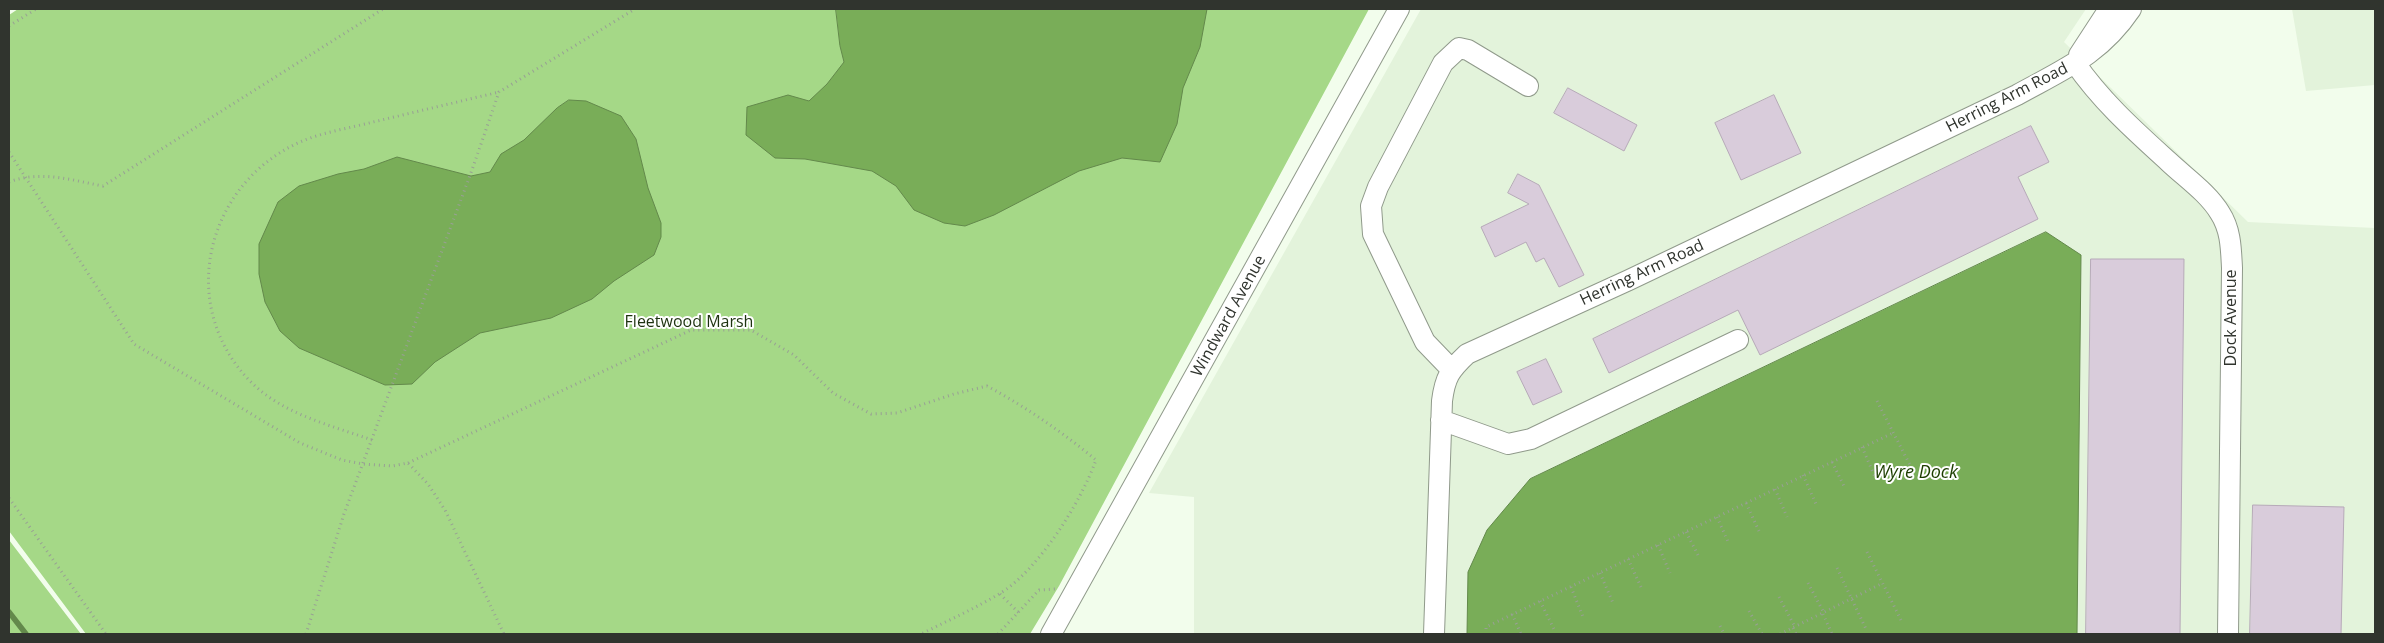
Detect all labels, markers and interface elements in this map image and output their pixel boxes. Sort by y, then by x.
street label: Herring Arm Road [1943,59,2071,137]
street label: Herring Arm Road [1577,236,1707,310]
street label: Windward Avenue [1188,252,1270,380]
street label: Dock Avenue [2221,269,2241,367]
park label: Fleetwood Marsh [625,312,753,332]
water label: Wyre Dock [1874,462,1958,484]

